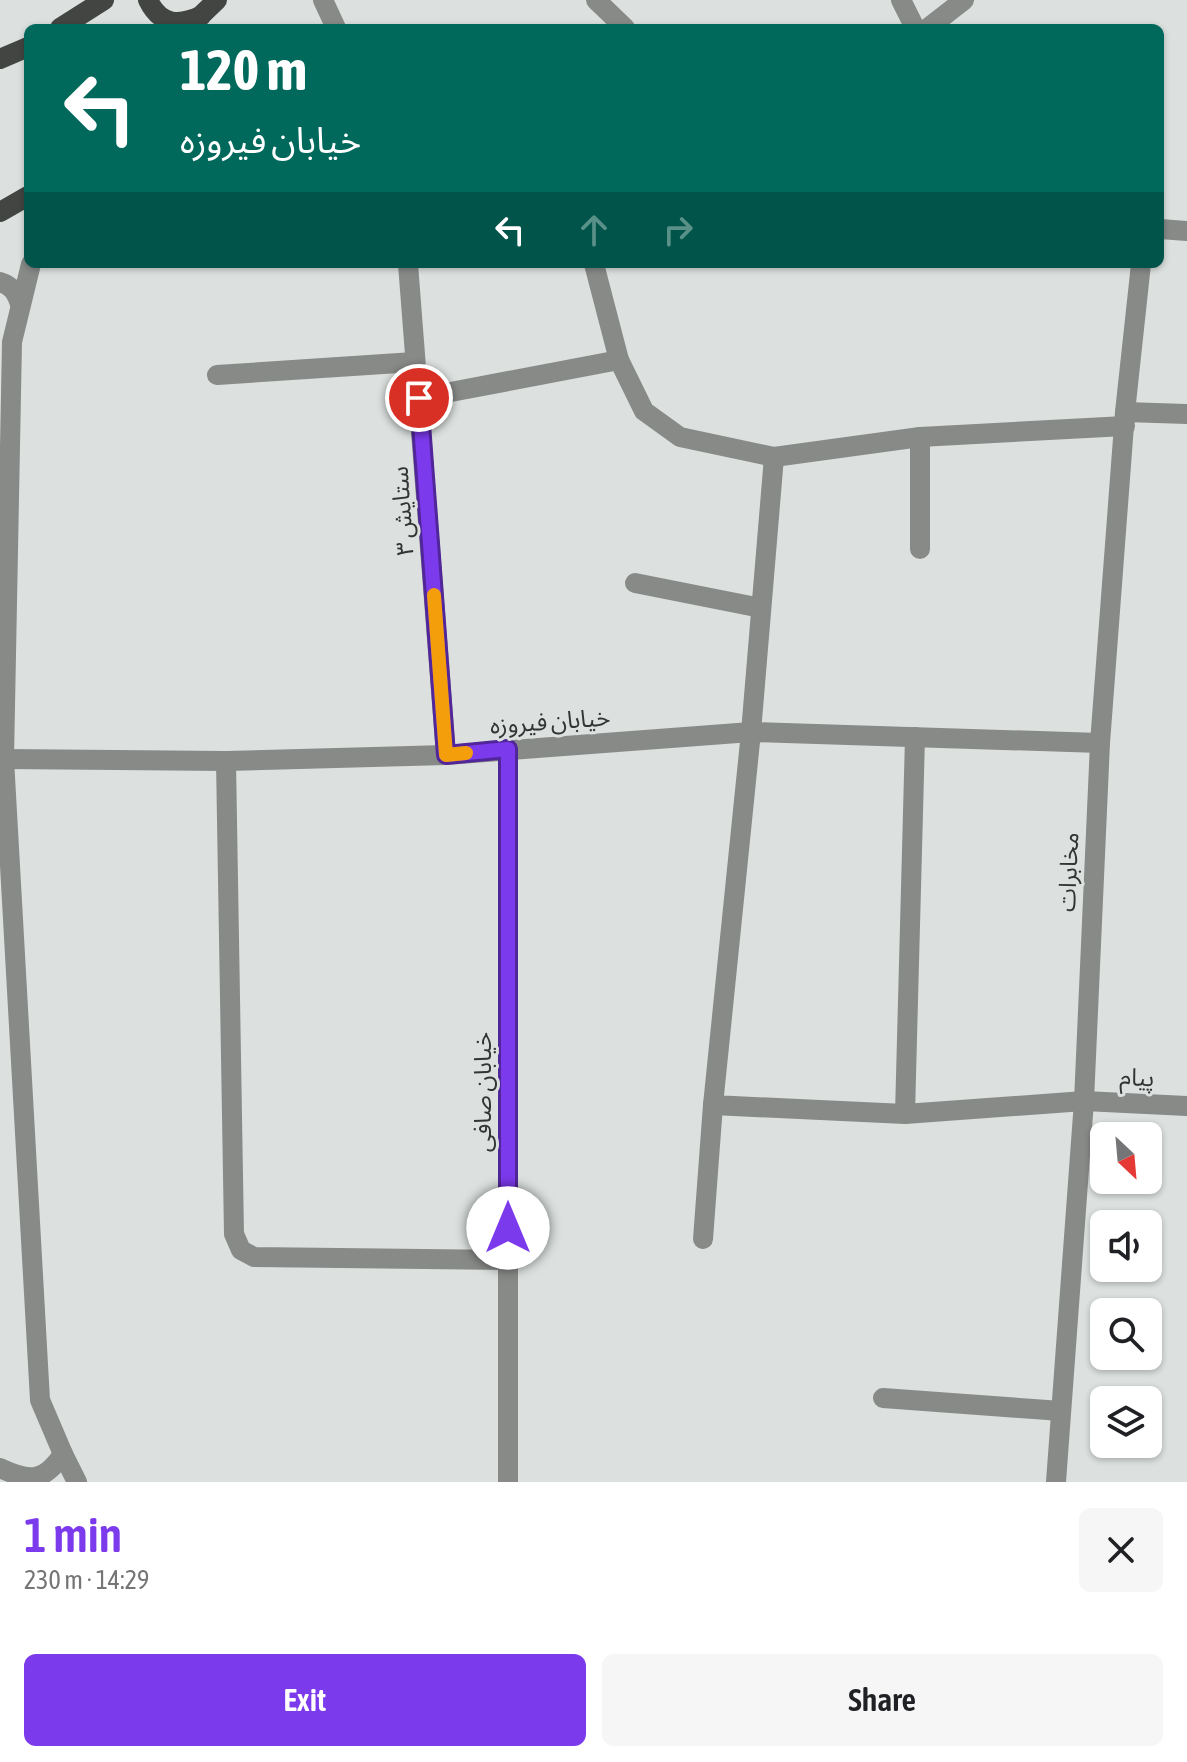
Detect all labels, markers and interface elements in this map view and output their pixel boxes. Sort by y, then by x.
text: 120 m [180,38,307,102]
icon: left [48,56,152,160]
text: خیابان فیروزه [180,119,361,161]
icon: left [488,208,532,252]
icon: ahead [572,208,616,252]
icon: right [656,208,700,252]
pin [385,364,453,432]
icon: arrive [397,376,441,420]
street label: ستایش ۳ [385,465,419,557]
street label: خیابان فیروزه [489,703,611,740]
street label: مخابرات [1052,831,1085,913]
street label: خیابان صافی [469,1032,497,1152]
street label: پیام [1119,1063,1155,1096]
north arrow [1090,1122,1162,1194]
map controls [1090,1122,1162,1458]
position arrow [466,1186,550,1270]
button: sound [1090,1210,1162,1282]
button: search [1090,1298,1162,1370]
button: layers [1090,1386,1162,1458]
text: 1 min [24,1507,122,1562]
button: close [1079,1508,1163,1592]
text: 230 m · 14:29 [24,1565,149,1595]
button: Exit [24,1654,586,1746]
button: Share [602,1654,1163,1746]

